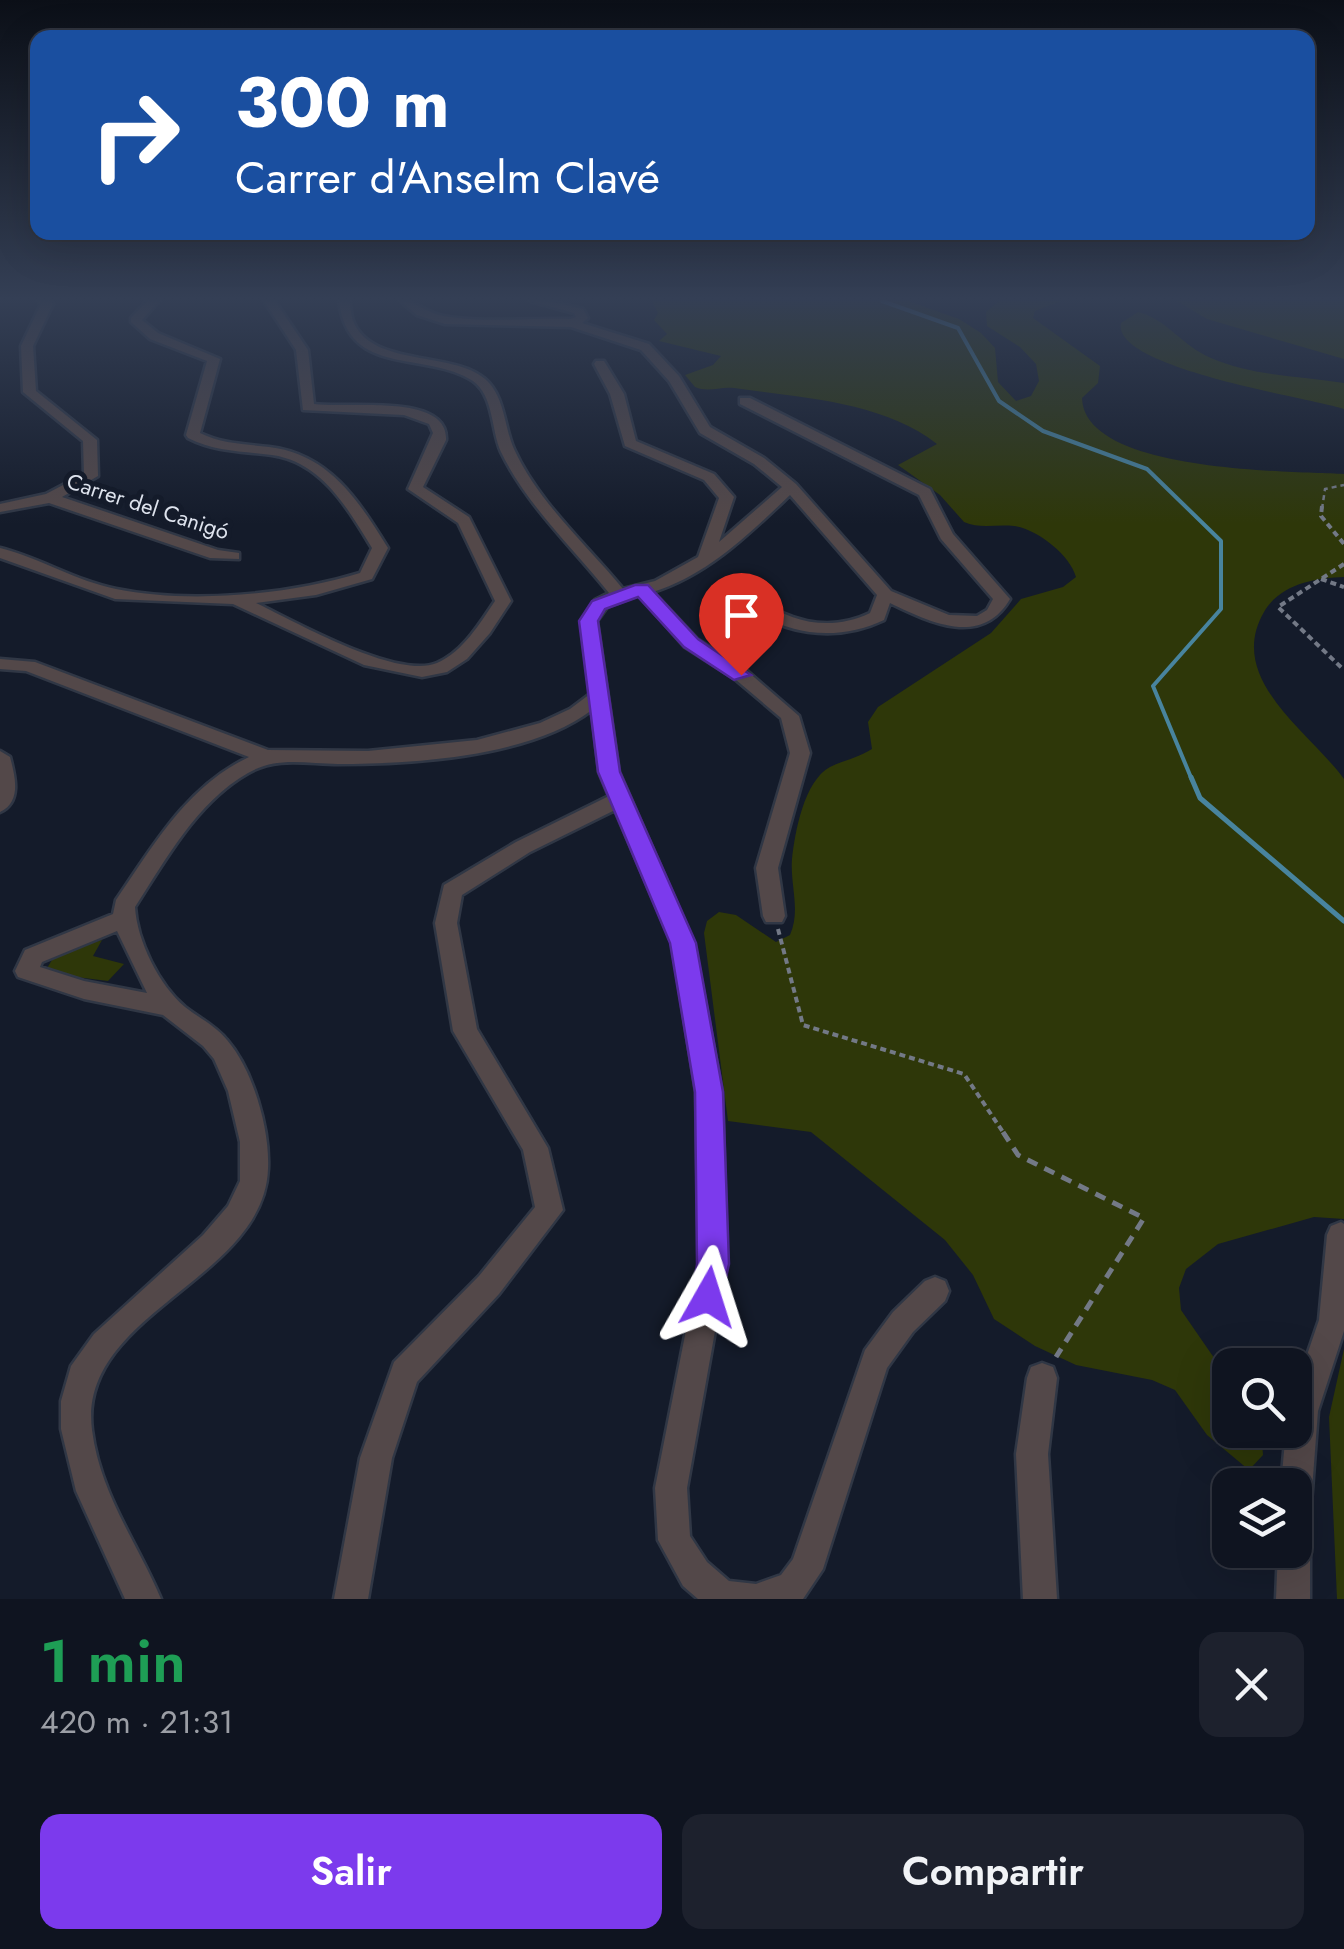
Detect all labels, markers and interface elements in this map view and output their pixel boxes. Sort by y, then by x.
text: 300 m [235,52,450,153]
icon: right [70,70,200,200]
text: Carrer d'Anselm Clavé [235,145,660,210]
street label: Carrer del Canigó [63,465,233,547]
pin [699,573,784,676]
icon: arrive [714,588,769,643]
position arrow [656,1245,760,1349]
map controls [1212,1348,1312,1568]
button: search [1212,1348,1312,1448]
button: layers [1212,1468,1312,1568]
text: 1 min [40,1618,186,1705]
button: close [1199,1632,1304,1737]
text: 420 m · 21:31 [40,1699,234,1745]
button: Salir [40,1814,662,1929]
button: Compartir [682,1814,1304,1929]

